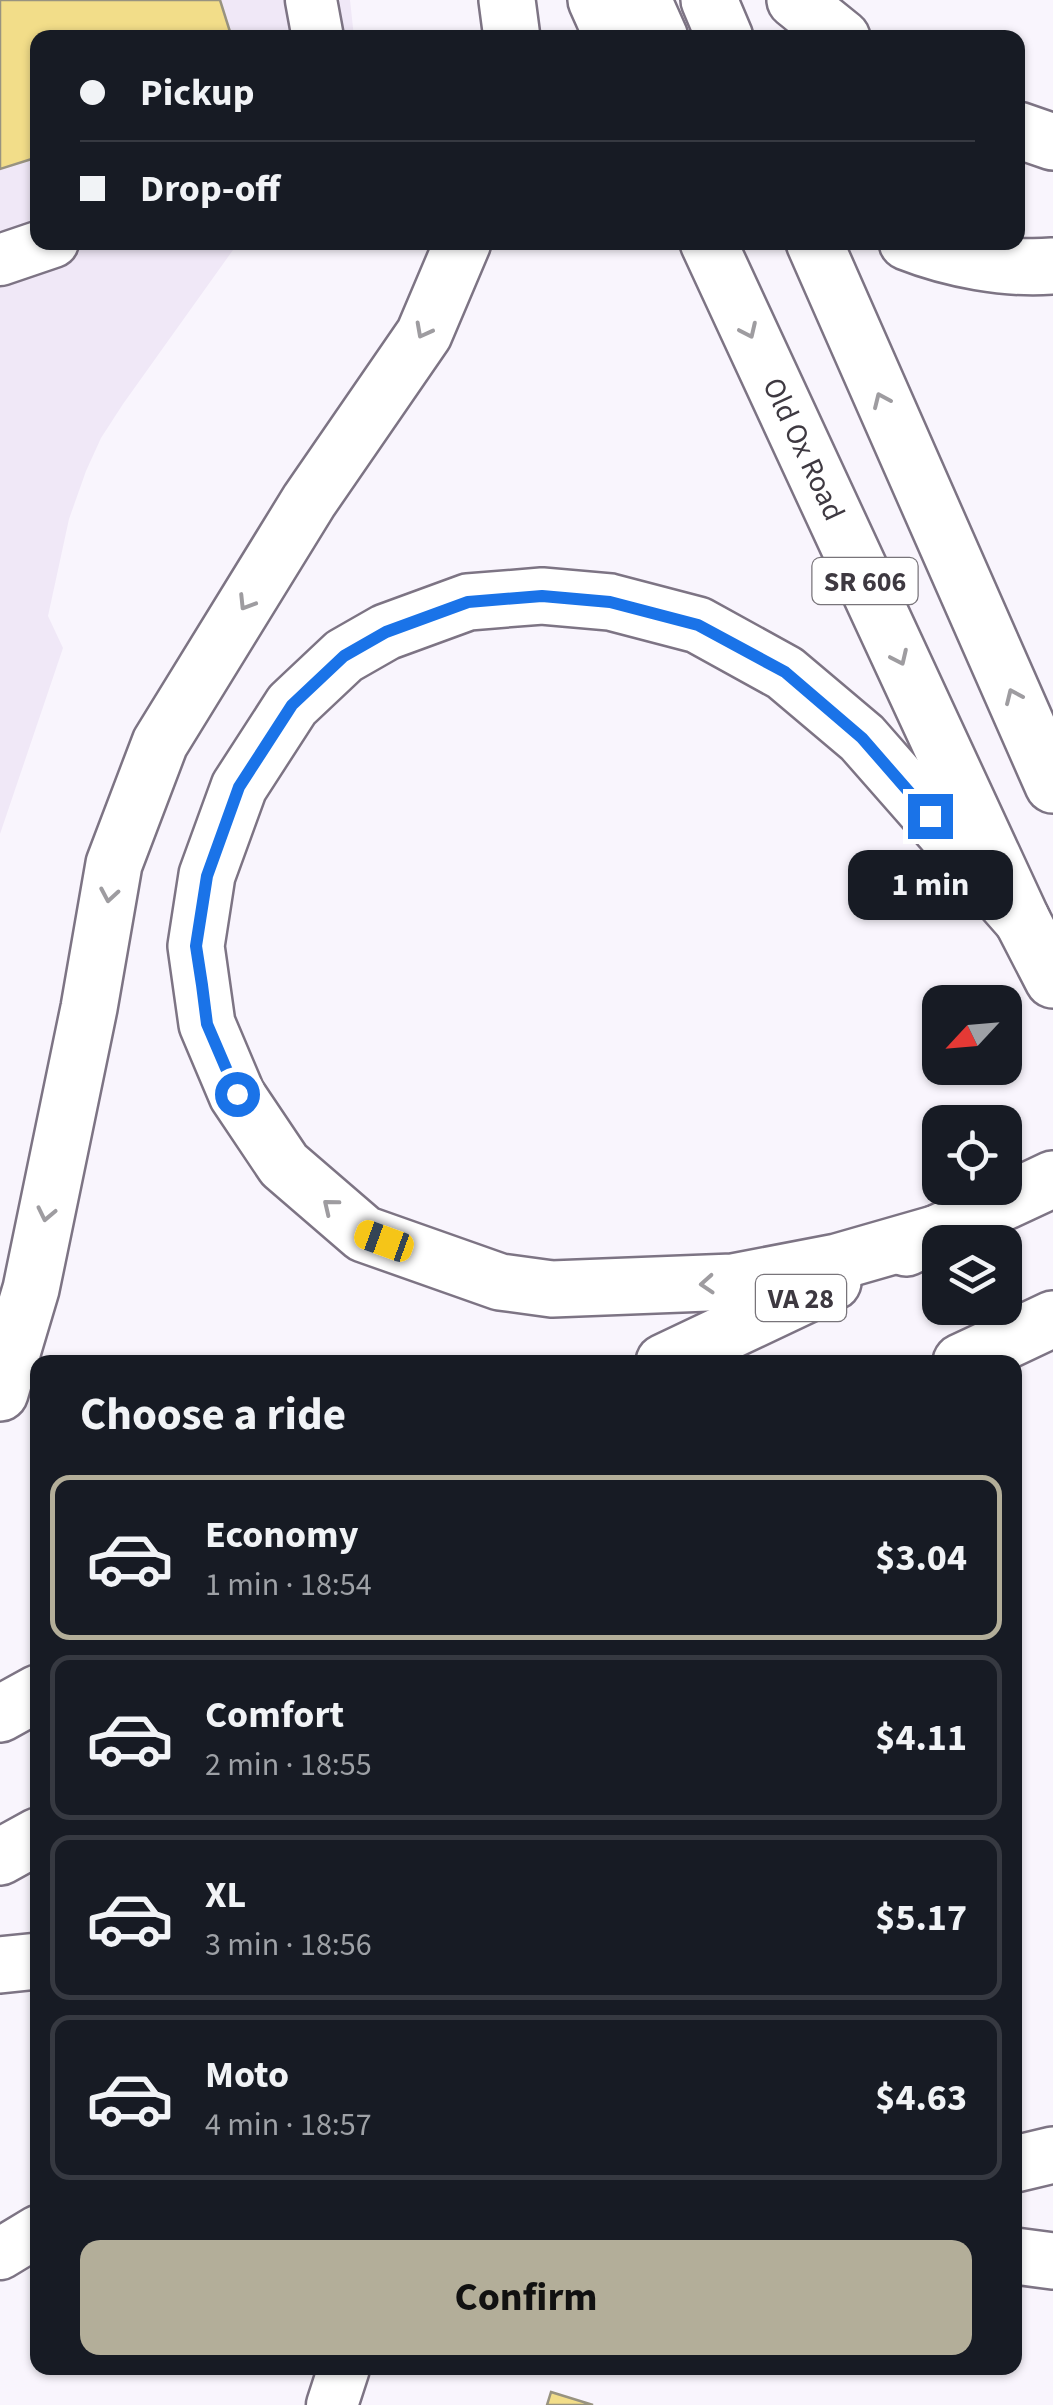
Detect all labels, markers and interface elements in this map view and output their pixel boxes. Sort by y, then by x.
text: Pickup [140,66,254,120]
text: Drop-off [140,162,280,216]
one-way arrow [416,321,436,339]
one-way arrow [737,321,757,339]
street label: Old Ox Road [752,371,855,528]
one-way arrow [873,392,893,410]
road number: SR 606 [812,558,918,604]
one-way arrow [239,593,258,611]
one-way arrow [888,647,908,665]
one-way arrow [1005,688,1025,706]
route end [908,794,953,839]
callout: 1 min [848,851,1012,921]
text: 1 min [892,862,969,908]
one-way arrow [99,887,120,903]
north arrow [922,985,1022,1085]
map controls [922,985,1022,1325]
route start [215,1072,260,1117]
button: locate [922,1105,1022,1205]
one-way arrow [324,1200,342,1218]
one-way arrow [37,1205,58,1222]
car [351,1217,417,1265]
button: layers [922,1225,1022,1325]
one-way arrow [698,1272,714,1294]
road number: VA 28 [756,1275,846,1321]
text: Choose a ride [80,1383,346,1447]
text: Economy [205,1508,358,1562]
icon: car [85,1513,175,1603]
text: $3.04 [875,1531,967,1585]
text: 1 min · 18:54 [205,1562,372,1608]
text: Comfort [205,1688,344,1742]
icon: car [85,1693,175,1783]
text: $4.11 [875,1711,967,1765]
text: 2 min · 18:55 [205,1742,372,1788]
text: XL [205,1868,246,1922]
icon: car [85,1873,175,1963]
text: $5.17 [875,1891,967,1945]
text: 3 min · 18:56 [205,1922,372,1968]
text: Moto [205,2048,289,2102]
icon: car [85,2053,175,2143]
text: $4.63 [875,2071,967,2125]
text: 4 min · 18:57 [205,2102,372,2148]
button: Confirm [80,2240,972,2355]

